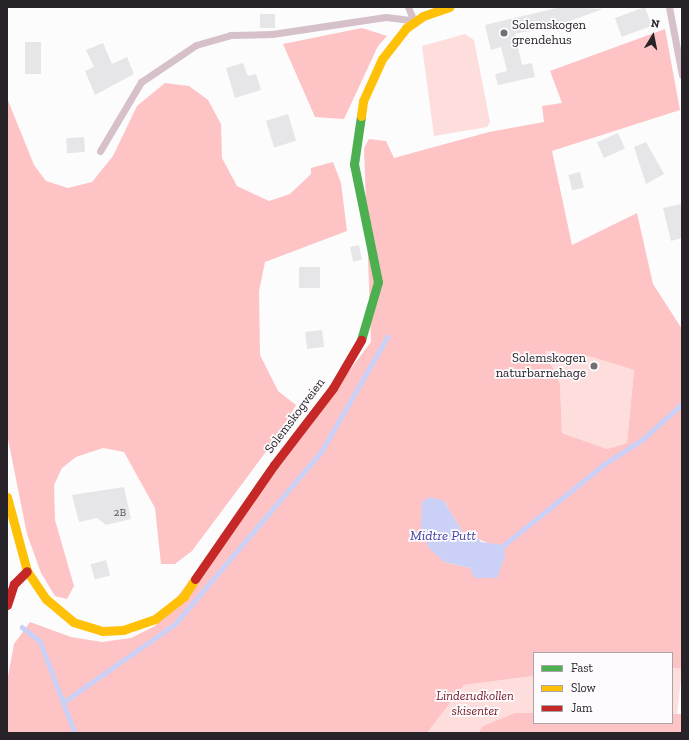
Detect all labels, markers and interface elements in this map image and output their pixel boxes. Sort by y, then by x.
north arrow [633,16,673,56]
text: N [650,17,660,31]
place label: Solemskogen grendehus [512,18,586,49]
marker: Solemskogen grendehus [499,28,509,38]
place label: Solemskogen naturbarnehage [496,351,586,382]
marker: Solemskogen naturbarnehage [589,361,599,371]
street label: Solemskogveien [262,375,328,457]
house number: 2B [114,506,126,520]
water label: Midtre Putt [410,528,476,544]
legend [533,652,673,724]
text: Fast [571,661,593,675]
text: Slow [571,681,596,695]
park label: Linderudkollen skisenter [436,689,514,720]
text: Jam [571,701,592,715]

